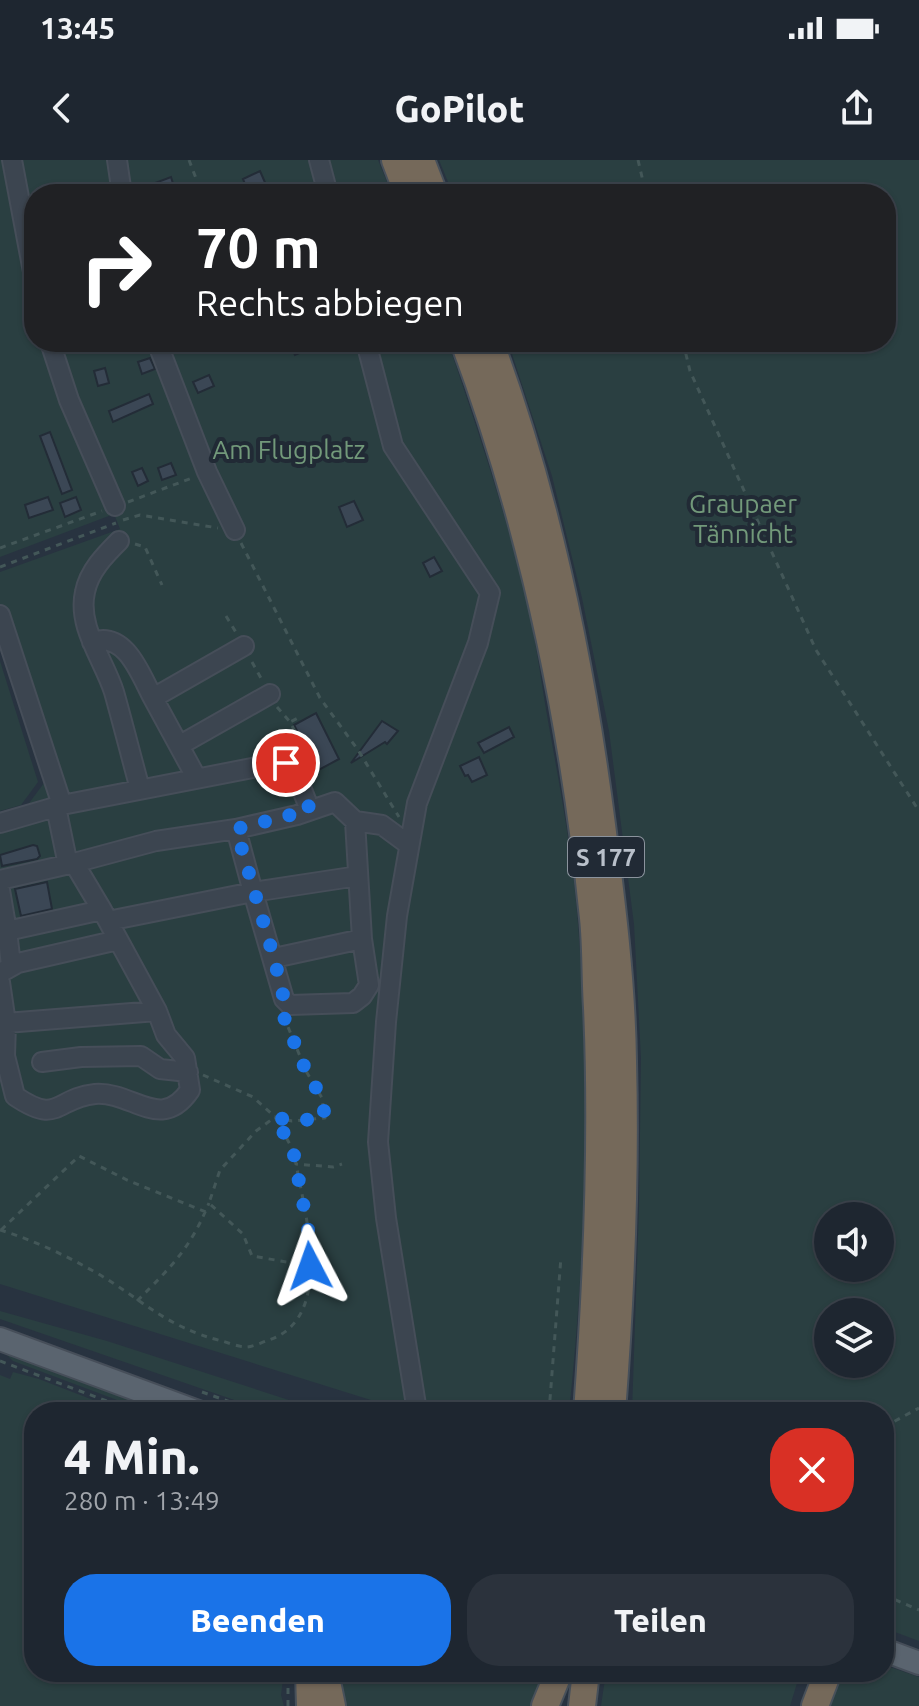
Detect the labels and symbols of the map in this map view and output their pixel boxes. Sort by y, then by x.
park label: Am Flugplatz [212,435,366,464]
park label: Graupaer Tännicht [689,489,797,548]
pin [252,729,320,797]
road number: S 177 [568,837,644,877]
position arrow [268,1224,352,1308]

